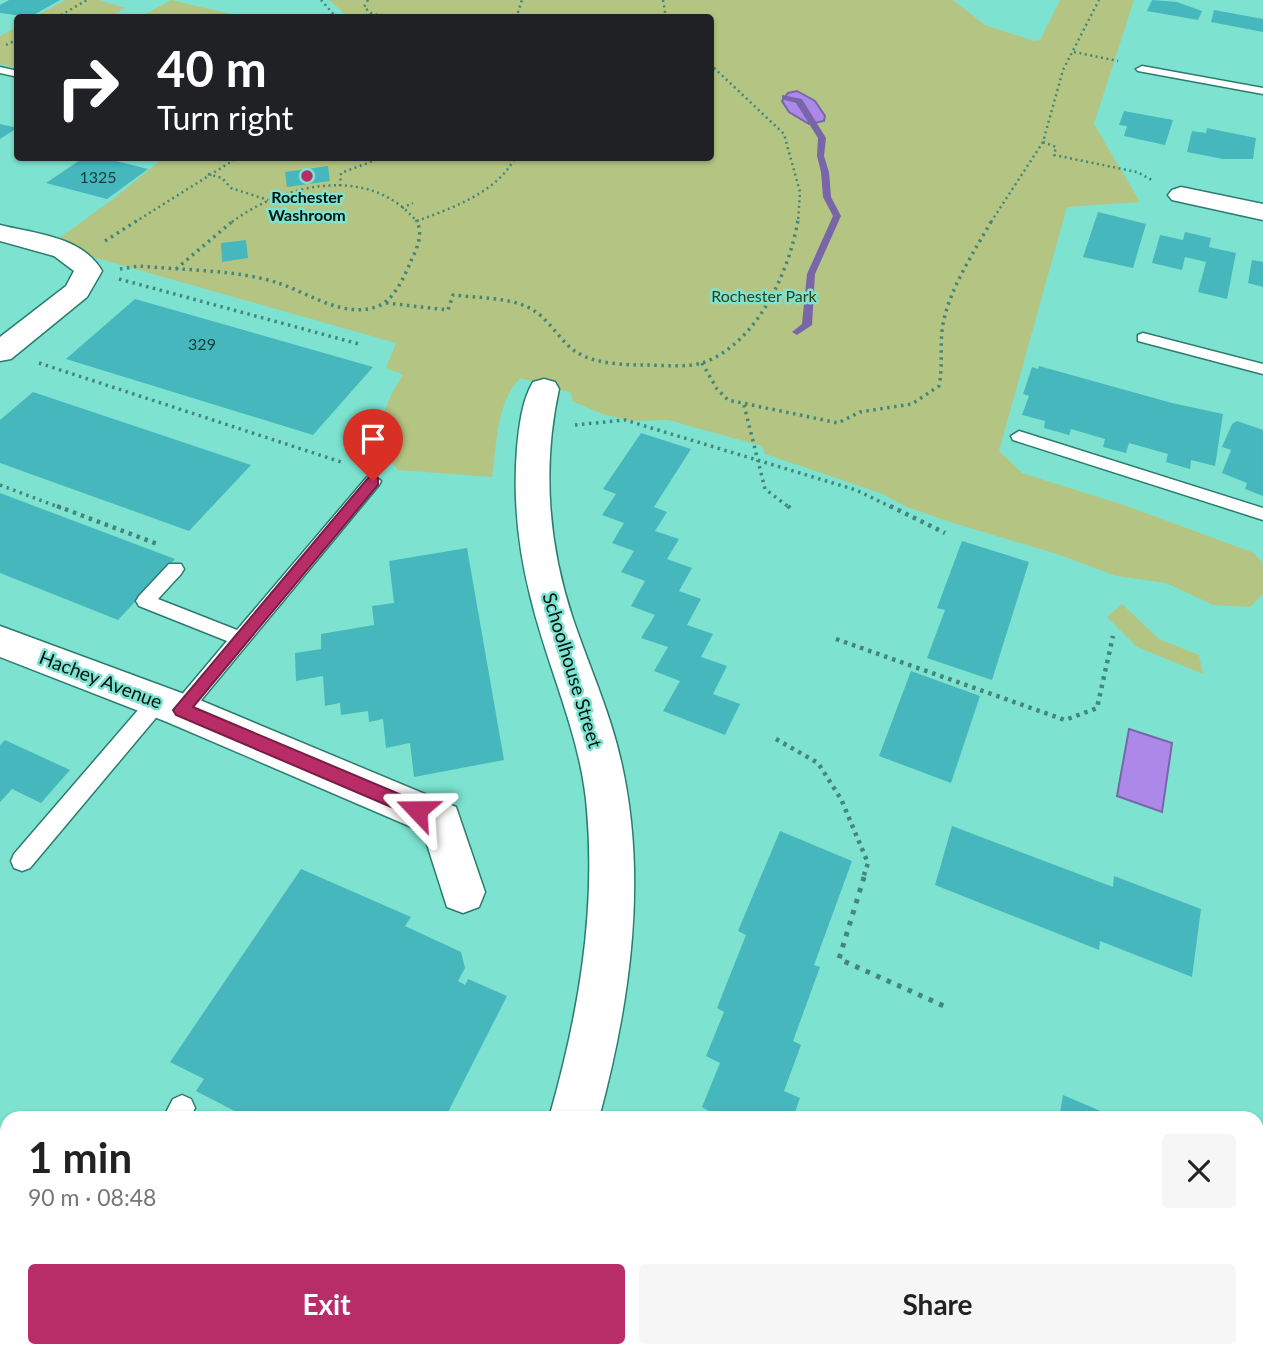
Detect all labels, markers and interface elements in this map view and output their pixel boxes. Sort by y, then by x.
text: 40 m [157,39,267,97]
icon: right [42,42,133,133]
text: Turn right [157,98,293,137]
house number: 1325 [79,167,117,186]
marker: Rochester Washroom [299,168,315,184]
place label: Rochester Washroom [268,187,346,224]
park label: Rochester Park [711,286,818,305]
house number: 329 [188,334,216,353]
pin [343,409,403,481]
icon: arrive [354,420,392,458]
street label: Schoolhouse Street [538,590,608,751]
street label: Hachey Avenue [36,645,166,713]
position arrow [380,773,454,847]
text: 1 min [28,1132,132,1182]
button: close [1162,1134,1236,1208]
text: 90 m · 08:48 [28,1183,156,1211]
button: Exit [28,1264,625,1344]
button: Share [639,1264,1236,1344]

